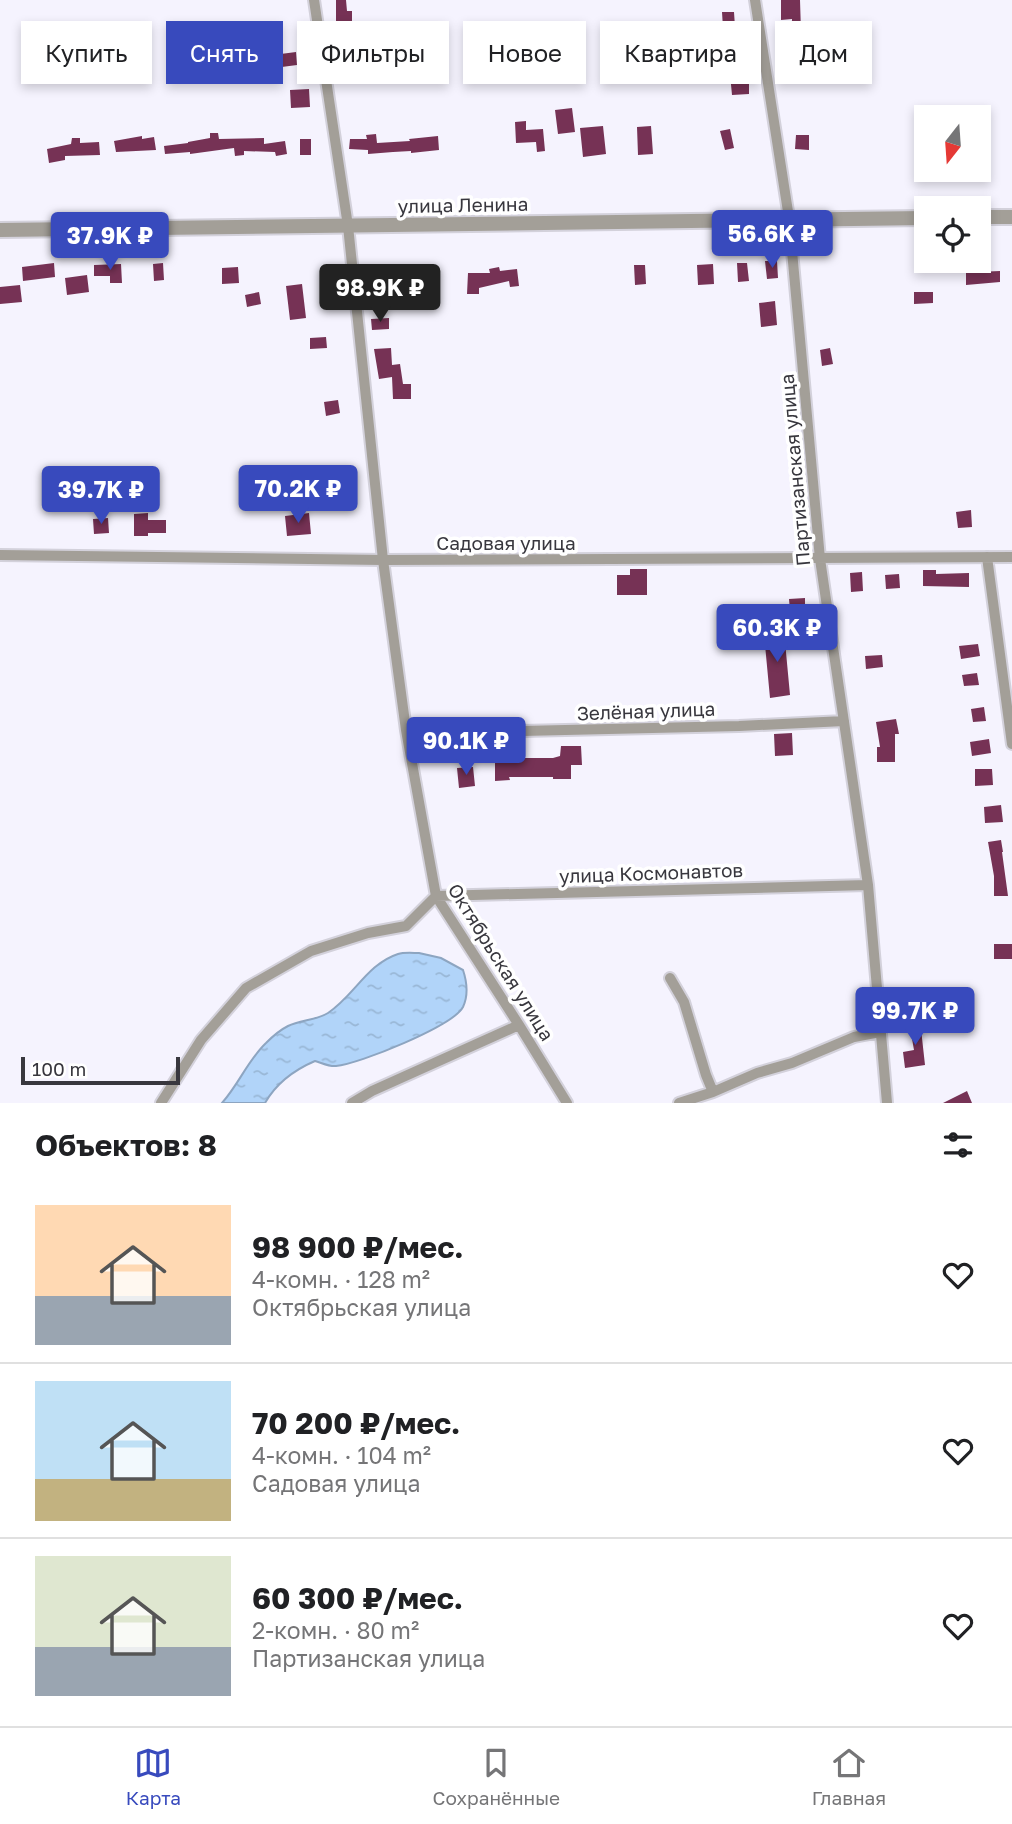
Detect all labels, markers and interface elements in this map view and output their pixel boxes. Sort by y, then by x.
chip: Купить [21,21,152,84]
chip: Снять [166,21,283,84]
chip: Фильтры [297,21,449,84]
chip: Новое [463,21,586,84]
chip: Квартира [600,21,761,84]
chip: Дом [775,21,872,84]
north arrow [914,105,990,182]
map controls [914,105,991,273]
street label: улица Ленина [398,192,528,217]
button: locate [914,196,991,273]
pin: 56.6K ₽ [707,210,837,270]
pin: 37.9K ₽ [45,212,175,272]
text: 56.6K ₽ [728,219,816,247]
text: 37.9K ₽ [67,221,153,249]
pin: 98.9K ₽ [315,264,445,324]
text: 98.9K ₽ [335,273,425,301]
street label: Партизанская улица [775,373,814,567]
pin: 39.7K ₽ [36,466,166,526]
pin: 70.2K ₽ [233,466,363,525]
text: 70.2K ₽ [255,474,341,502]
text: 39.7K ₽ [58,475,144,503]
street label: Садовая улица [436,531,576,554]
pin: 60.3K ₽ [712,604,842,664]
text: 60.3K ₽ [733,613,821,641]
street label: Зелёная улица [576,697,716,724]
pin: 90.1K ₽ [401,718,531,777]
text: 90.1K ₽ [423,726,509,754]
street label: улица Космонавтов [558,858,743,887]
street label: Октябрьская улица [444,879,559,1045]
pin: 99.7K ₽ [850,988,980,1047]
text: 99.7K ₽ [871,996,959,1024]
scale bar [21,1054,180,1086]
text: 100 m [32,1057,86,1080]
icon: filters [939,1126,977,1164]
text: Объектов: 8 [35,1127,217,1163]
text: 98 900 ₽/мес. [252,1229,464,1265]
icon: home [91,1233,175,1317]
icon: heart [939,1256,977,1294]
text: 4-комн. · 128 m² [252,1265,430,1293]
text: Октябрьская улица [252,1293,471,1321]
text: 70 200 ₽/мес. [252,1405,460,1441]
icon: home [91,1409,175,1493]
icon: heart [939,1432,977,1470]
text: 4-комн. · 104 m² [252,1441,431,1469]
text: Садовая улица [252,1469,421,1497]
text: 60 300 ₽/мес. [252,1580,463,1616]
icon: home [91,1584,175,1668]
icon: heart [939,1607,977,1645]
text: 2-комн. · 80 m² [252,1616,419,1644]
text: Партизанская улица [252,1644,485,1672]
tab: Карта [126,1744,181,1809]
tab: Сохранённые [433,1744,560,1809]
tab: Главная [812,1744,886,1809]

